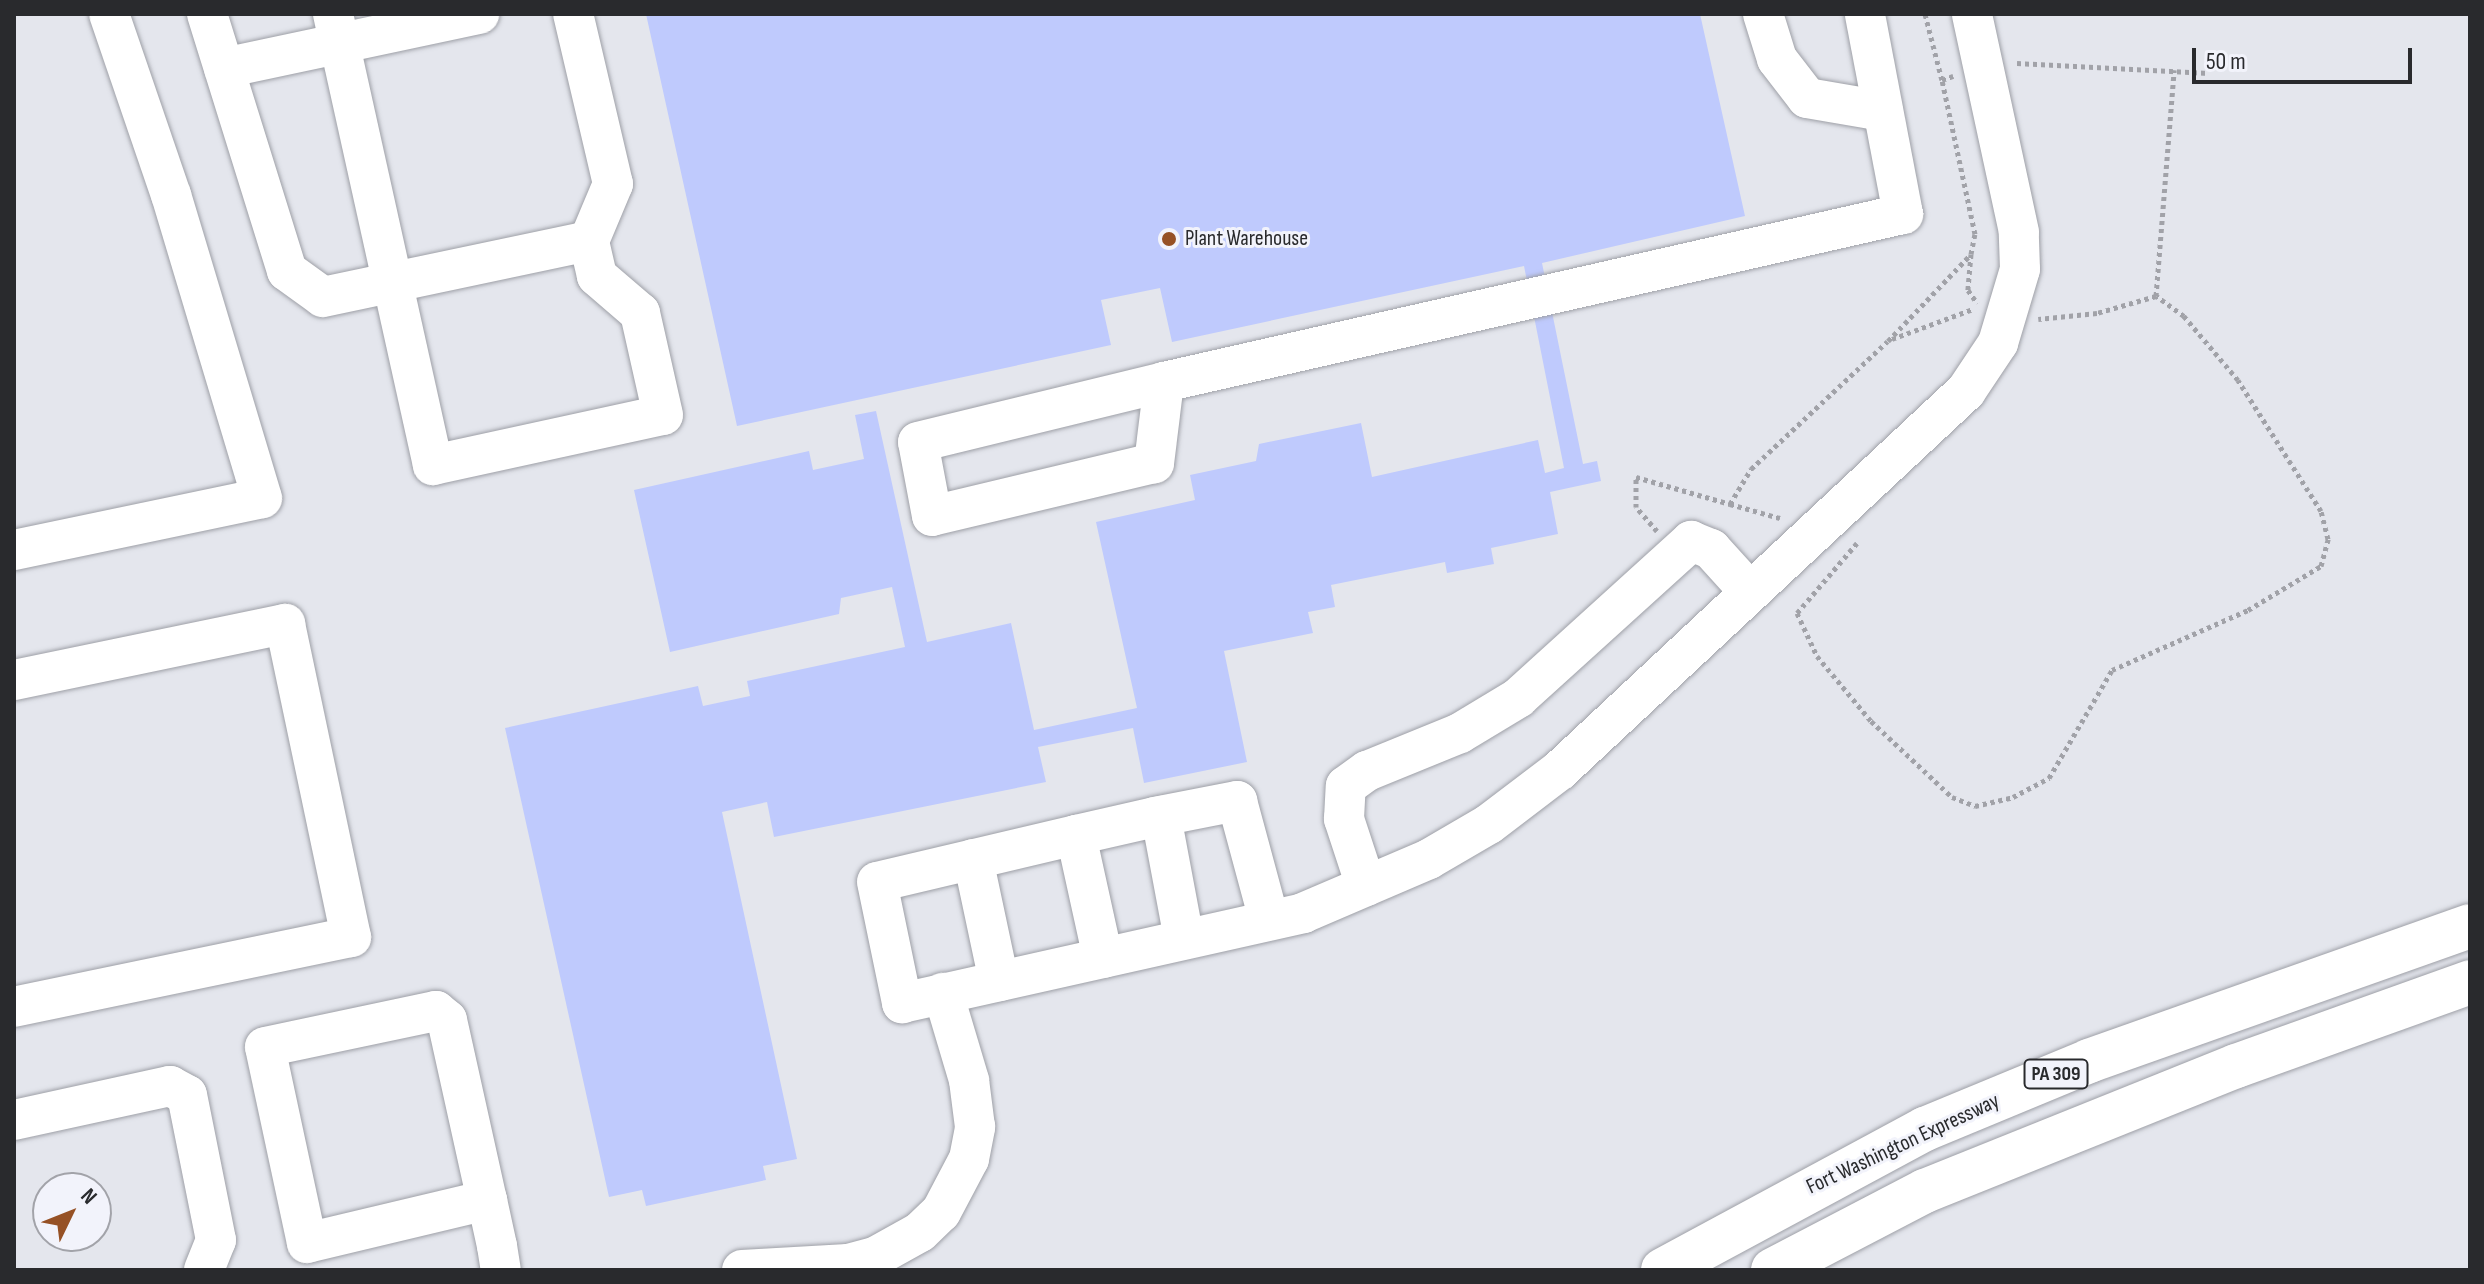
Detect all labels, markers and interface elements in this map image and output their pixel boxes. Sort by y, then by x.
scale bar [2196,32,2416,82]
text: 50 m [2206,47,2246,76]
place label: Plant Warehouse [1185,226,1308,252]
marker: Plant Warehouse [1160,230,1178,248]
road number: PA 309 [2022,1058,2090,1090]
street label: Fort Washington Expressway [1802,1088,2004,1200]
north arrow [32,1172,112,1252]
text: N [75,1183,102,1210]

